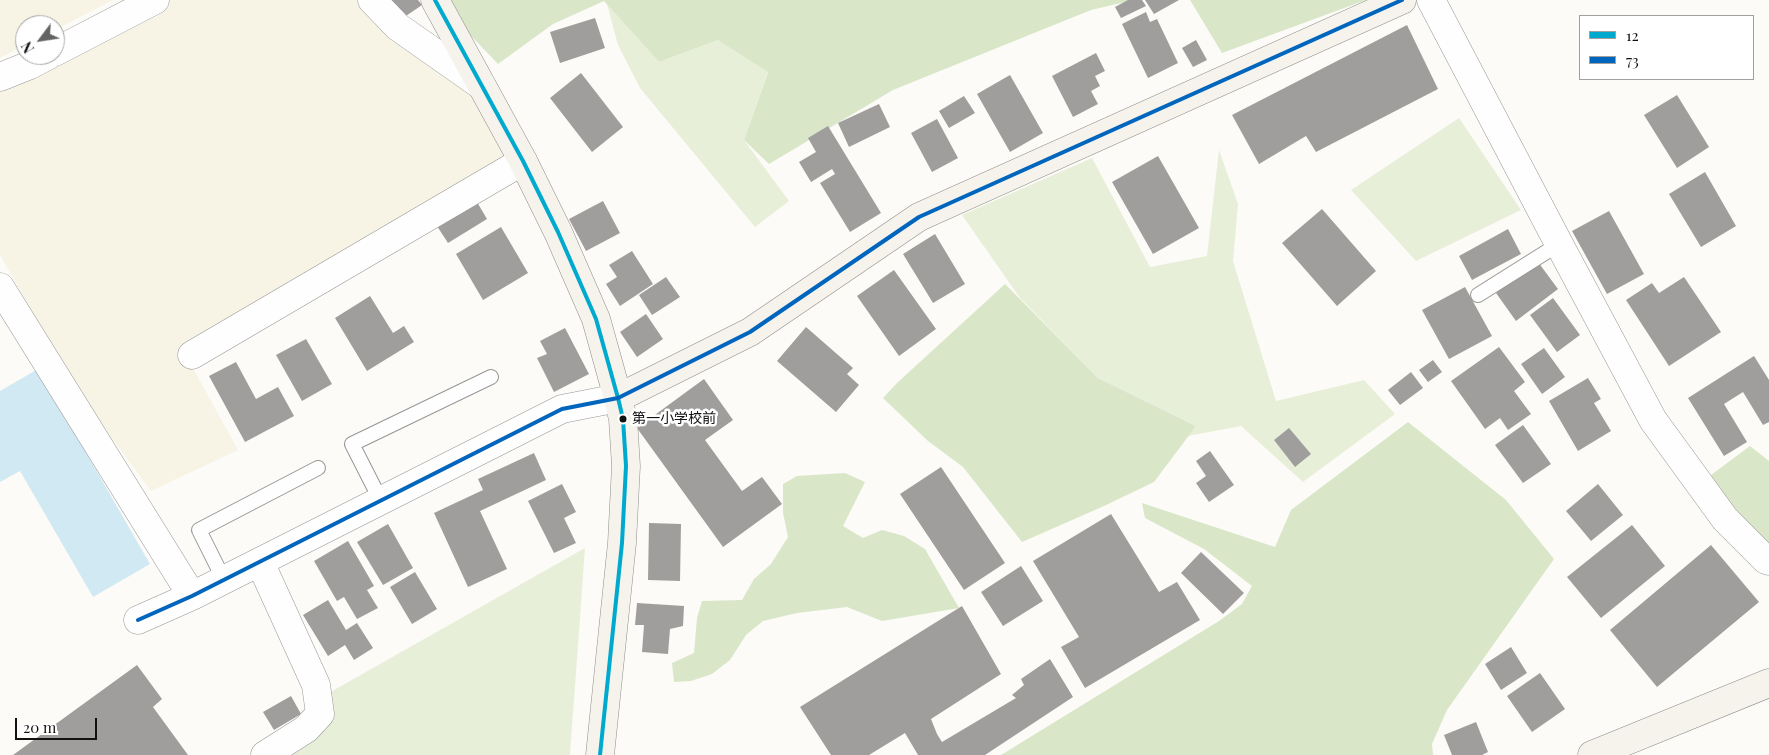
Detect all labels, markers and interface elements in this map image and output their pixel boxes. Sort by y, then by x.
north arrow [15,15,65,65]
legend [1579,15,1754,80]
text: 12 [1626,25,1639,45]
text: N [17,38,38,57]
text: 73 [1626,50,1639,70]
place label: 第一小学校前 [632,411,716,427]
marker: 第一小学校前 [618,414,628,424]
scale bar [18,708,100,740]
text: 20 m [23,717,56,737]

